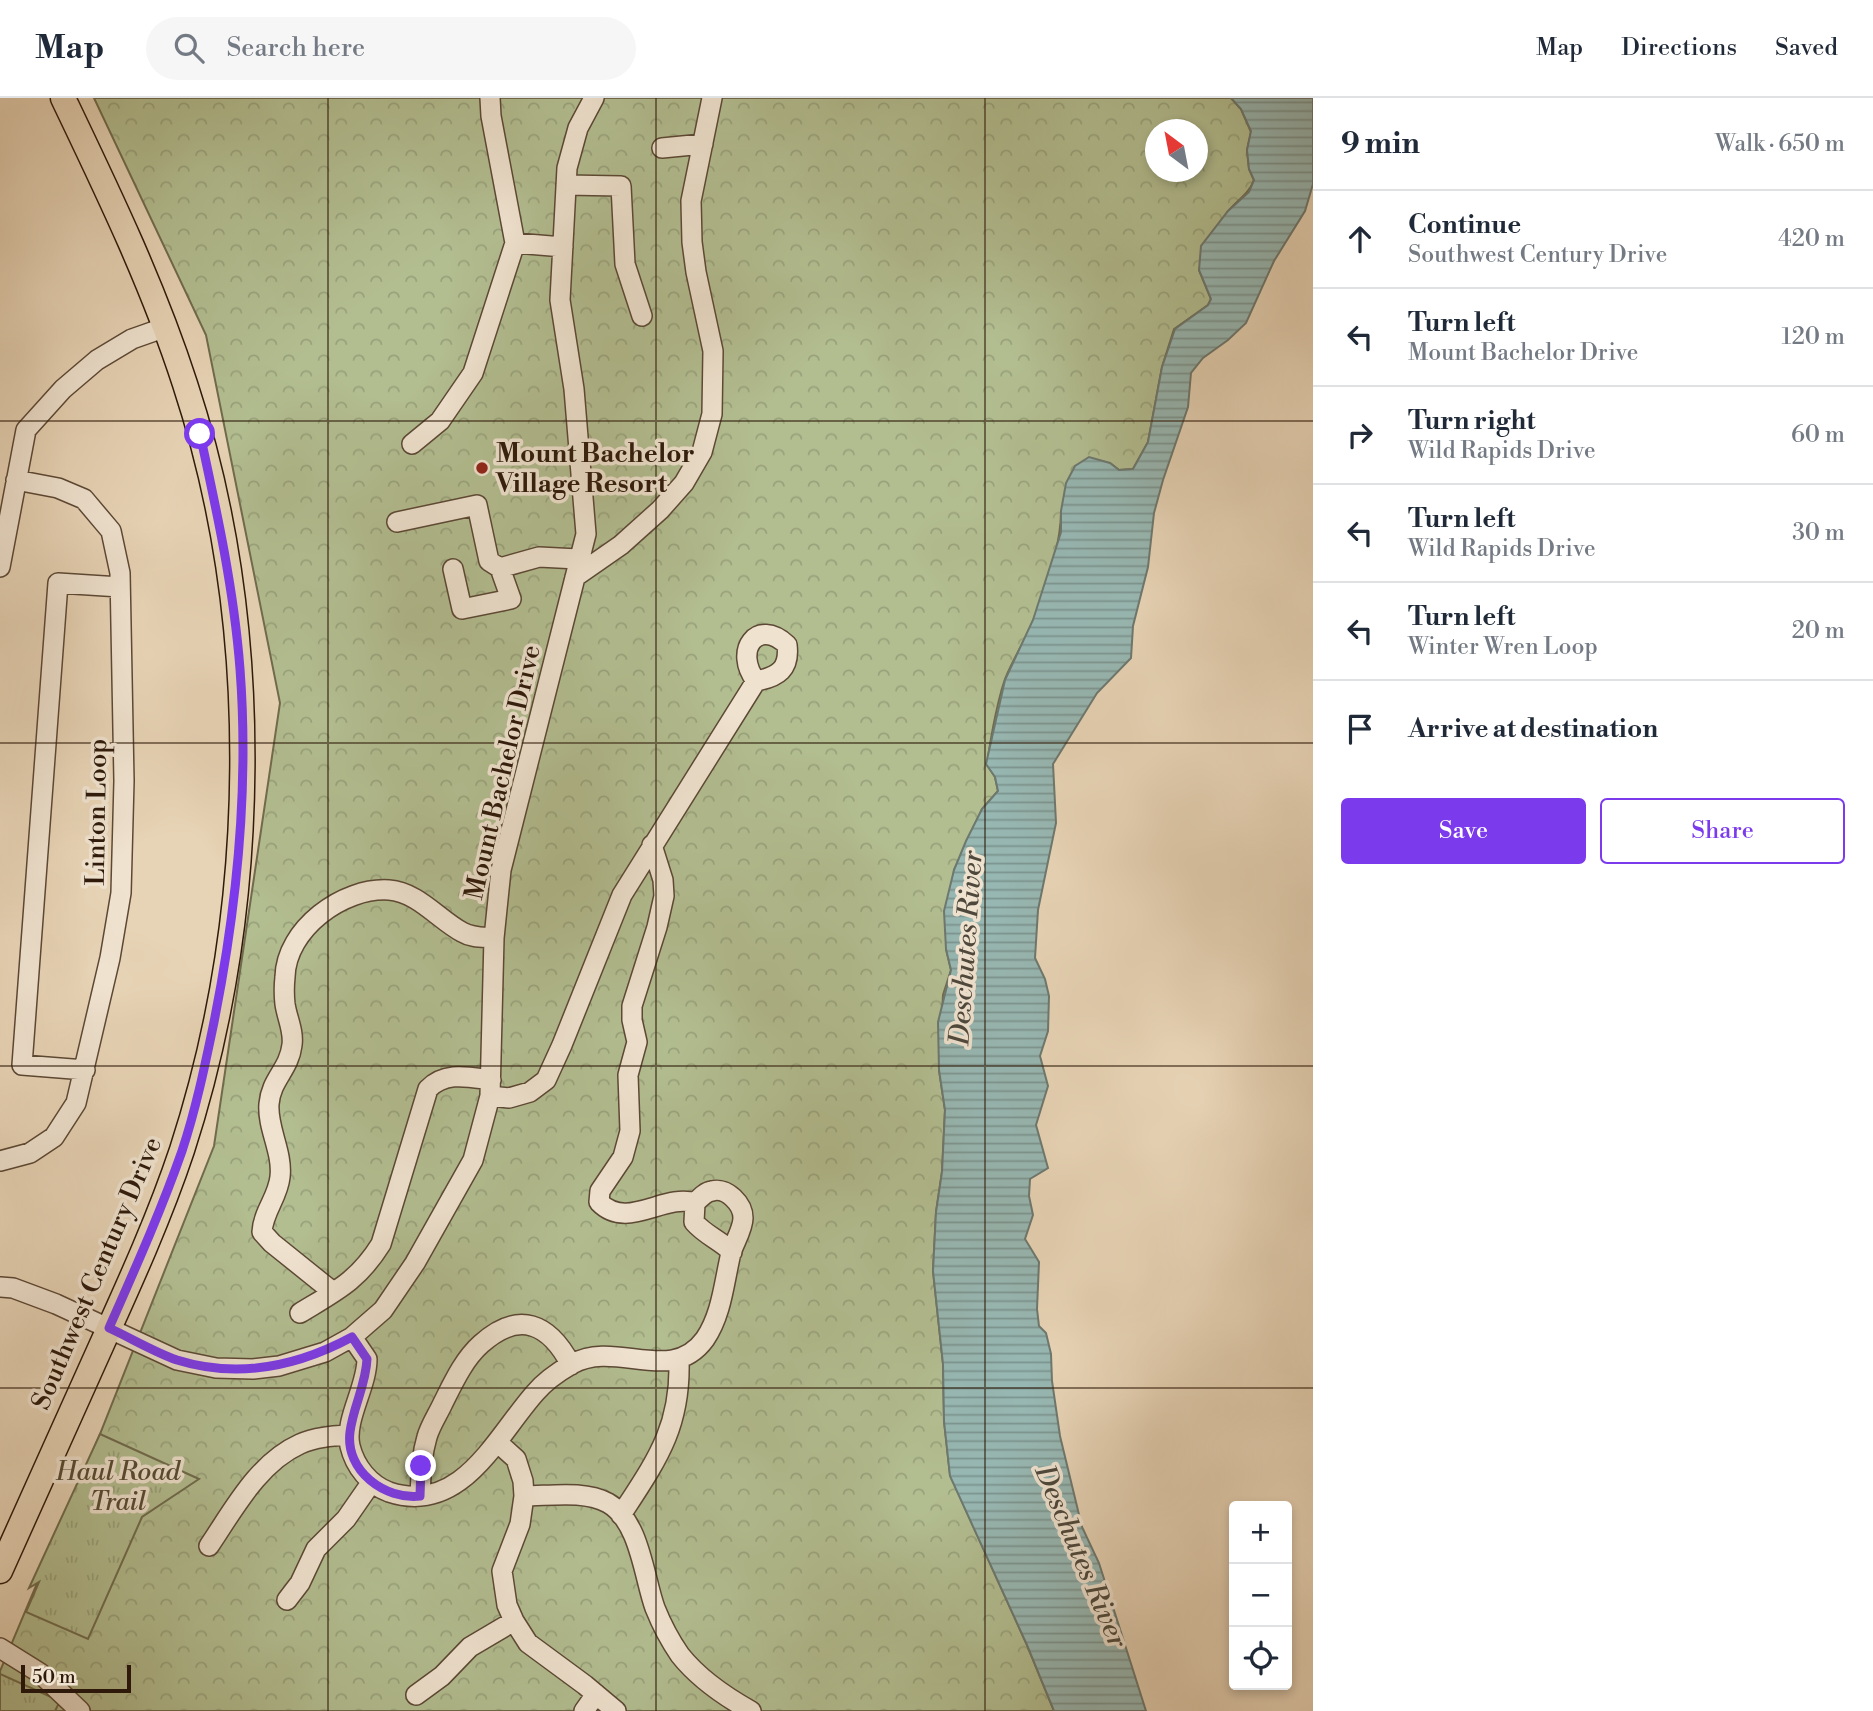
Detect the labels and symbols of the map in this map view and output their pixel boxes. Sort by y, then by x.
north arrow [1145,119,1208,182]
route start [184,418,215,449]
place label: Mount Bachelor Village Resort [495,438,695,500]
marker: Mount Bachelor Village Resort [474,460,490,476]
street label: Mount Bachelor Drive [458,642,548,903]
street label: Linton Loop [80,738,114,886]
water label: Deschutes River [942,848,991,1048]
street label: Southwest Century Drive [25,1132,169,1415]
route end [405,1450,436,1481]
park label: Haul Road Trail [55,1456,182,1518]
water label: Deschutes River [1026,1459,1135,1654]
scale bar [21,1662,131,1694]

